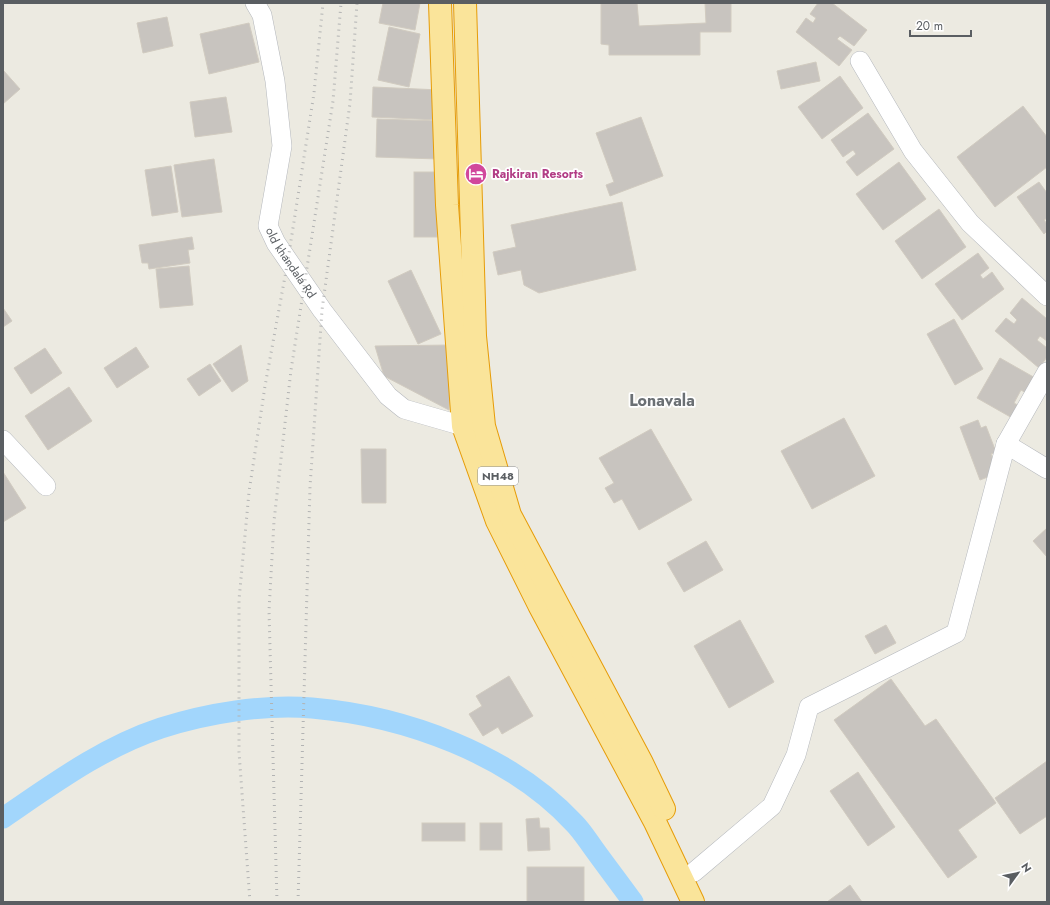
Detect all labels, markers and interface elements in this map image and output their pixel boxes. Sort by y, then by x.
scale bar [910,12,971,38]
text: 20 m [916,17,943,35]
hotel icon: Rajkiran Resorts [463,161,489,187]
place label: Rajkiran Resorts [492,165,584,183]
street label: old khandala Rd [261,224,320,302]
district label: Lonavala [629,389,695,412]
road number: NH48 [478,467,518,485]
north arrow [998,853,1038,893]
text: N [1017,860,1035,876]

